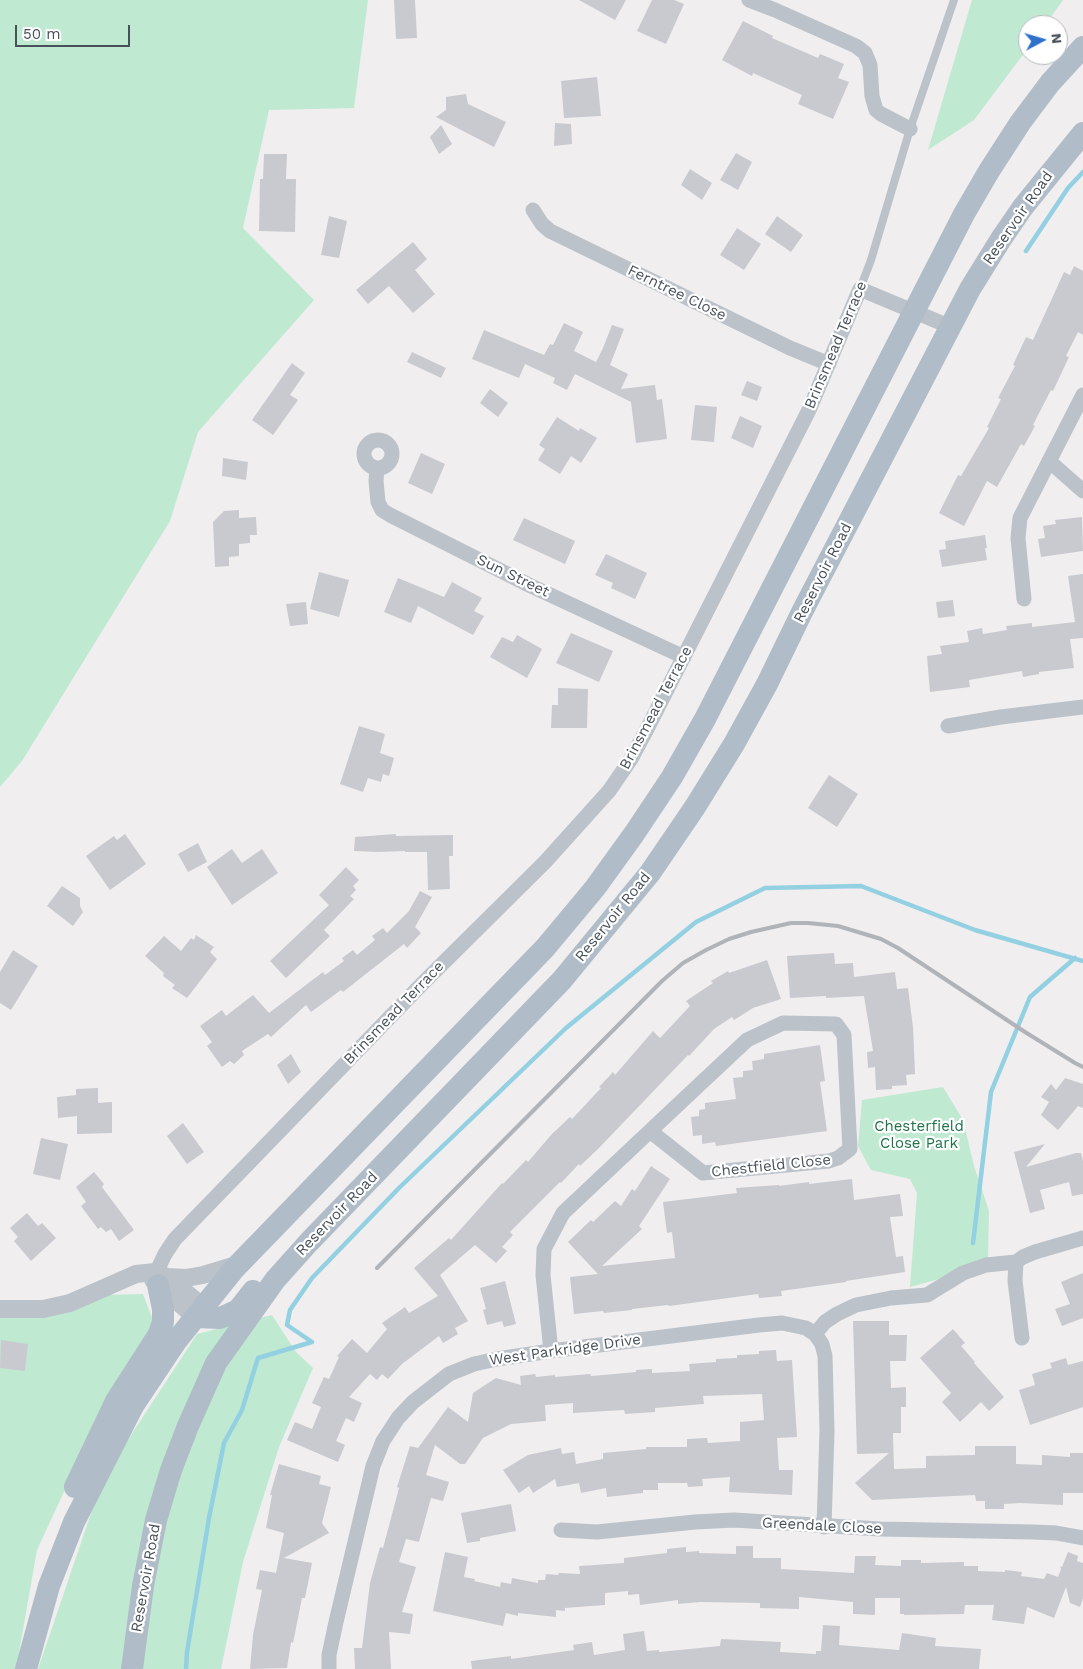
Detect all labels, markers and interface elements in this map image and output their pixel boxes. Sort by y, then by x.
scale bar [18,15,132,47]
north arrow [1018,15,1068,65]
text: 50 m [23,25,60,43]
text: N [1048,33,1065,45]
street label: Reservoir Road [979,168,1057,268]
street label: Ferntree Close [625,261,729,325]
street label: Brinsmead Terrace [801,279,871,411]
street label: Reservoir Road [790,520,856,626]
street label: Sun Street [474,551,552,601]
street label: Brinsmead Terrace [616,643,696,773]
street label: Reservoir Road [571,869,655,965]
street label: Brinsmead Terrace [340,958,448,1068]
park label: Chesterfield Close Park [874,1118,964,1153]
street label: Chestfield Close [710,1151,832,1181]
street label: Reservoir Road [292,1168,382,1260]
street label: West Parkridge Drive [488,1330,642,1370]
street label: Greendale Close [762,1514,882,1538]
street label: Reservoir Road [128,1522,164,1634]

